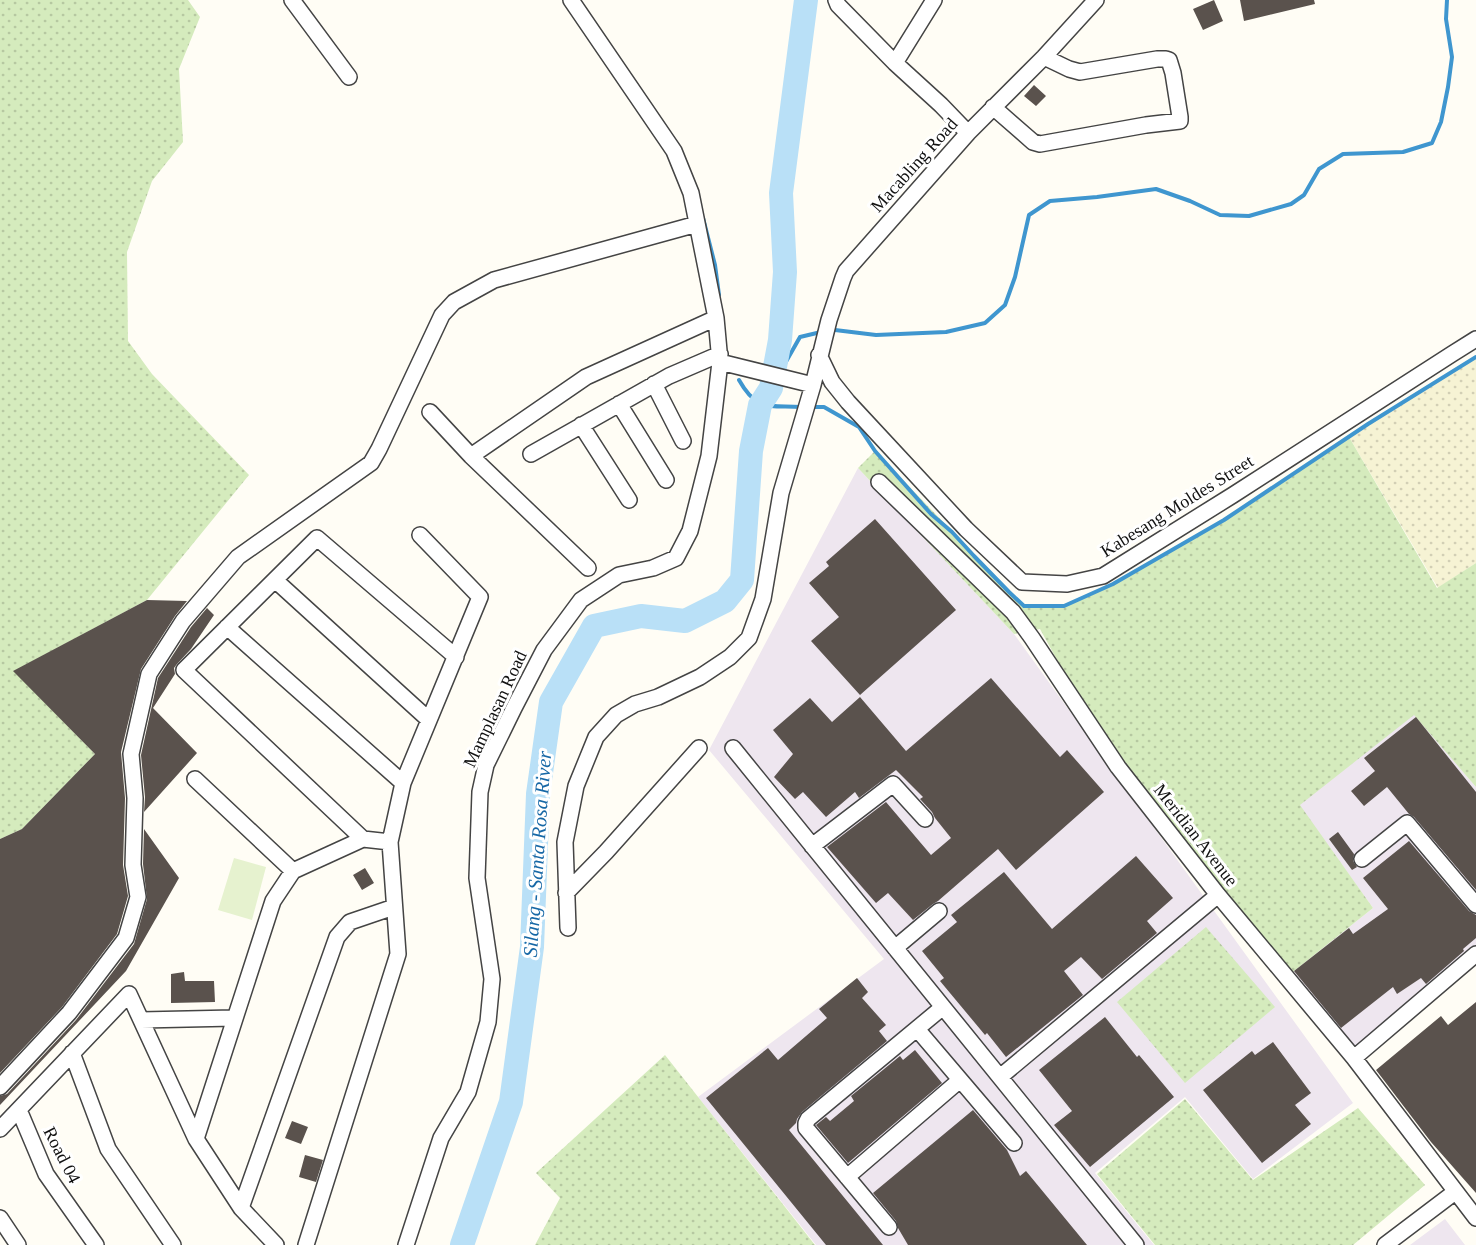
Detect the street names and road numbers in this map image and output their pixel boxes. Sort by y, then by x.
street label: Macabling Road [867,114,961,216]
street label: Kabesang Moldes Street [1097,451,1257,561]
street label: Mamplasan Road [459,647,531,771]
street label: Meridian Avenue [1150,780,1242,890]
street label: Road 04 [39,1124,85,1186]

